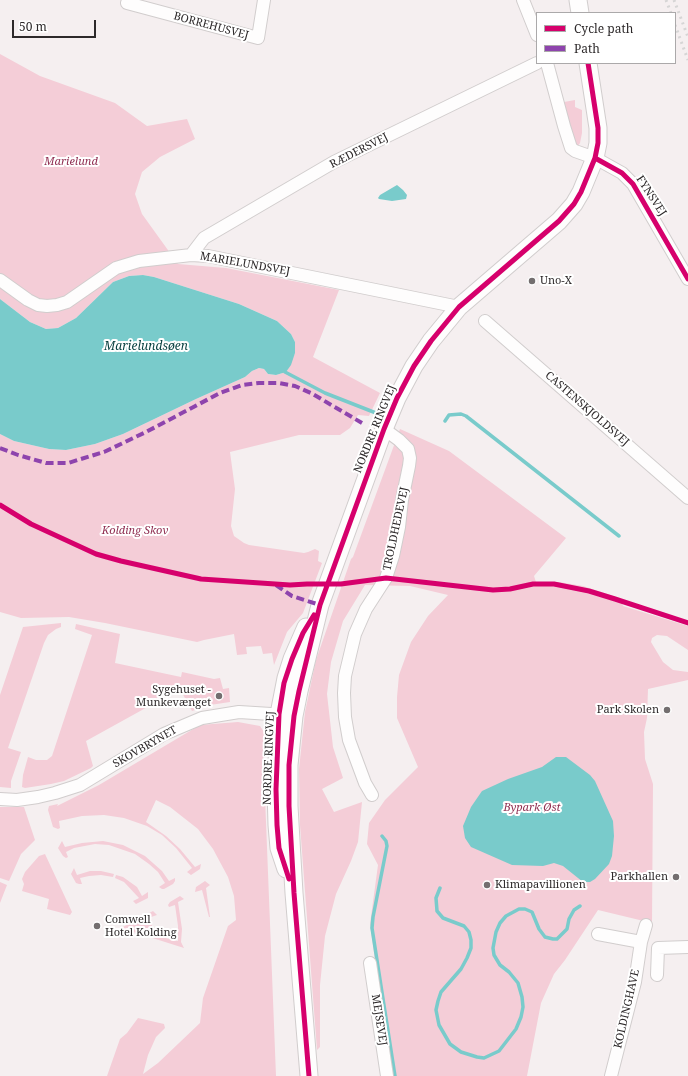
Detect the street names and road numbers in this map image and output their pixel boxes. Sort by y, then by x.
street label: BORREHUSVEJ [172,10,250,42]
street label: RÆDERSVEJ [328,131,390,171]
street label: FYNSVEJ [633,173,669,219]
street label: MARIELUNDSVEJ [199,250,291,278]
street label: CASTENSKJOLDSVEJ [542,369,632,449]
street label: NORDRE RINGVEJ [351,383,399,475]
street label: TROLDHEDEVEJ [381,486,411,572]
street label: NORDRE RINGVEJ [261,711,277,805]
street label: SKOVBRYNET [111,723,179,771]
street label: KOLDINGHAVE [611,968,643,1050]
street label: MEJSEVEJ [368,993,390,1047]

